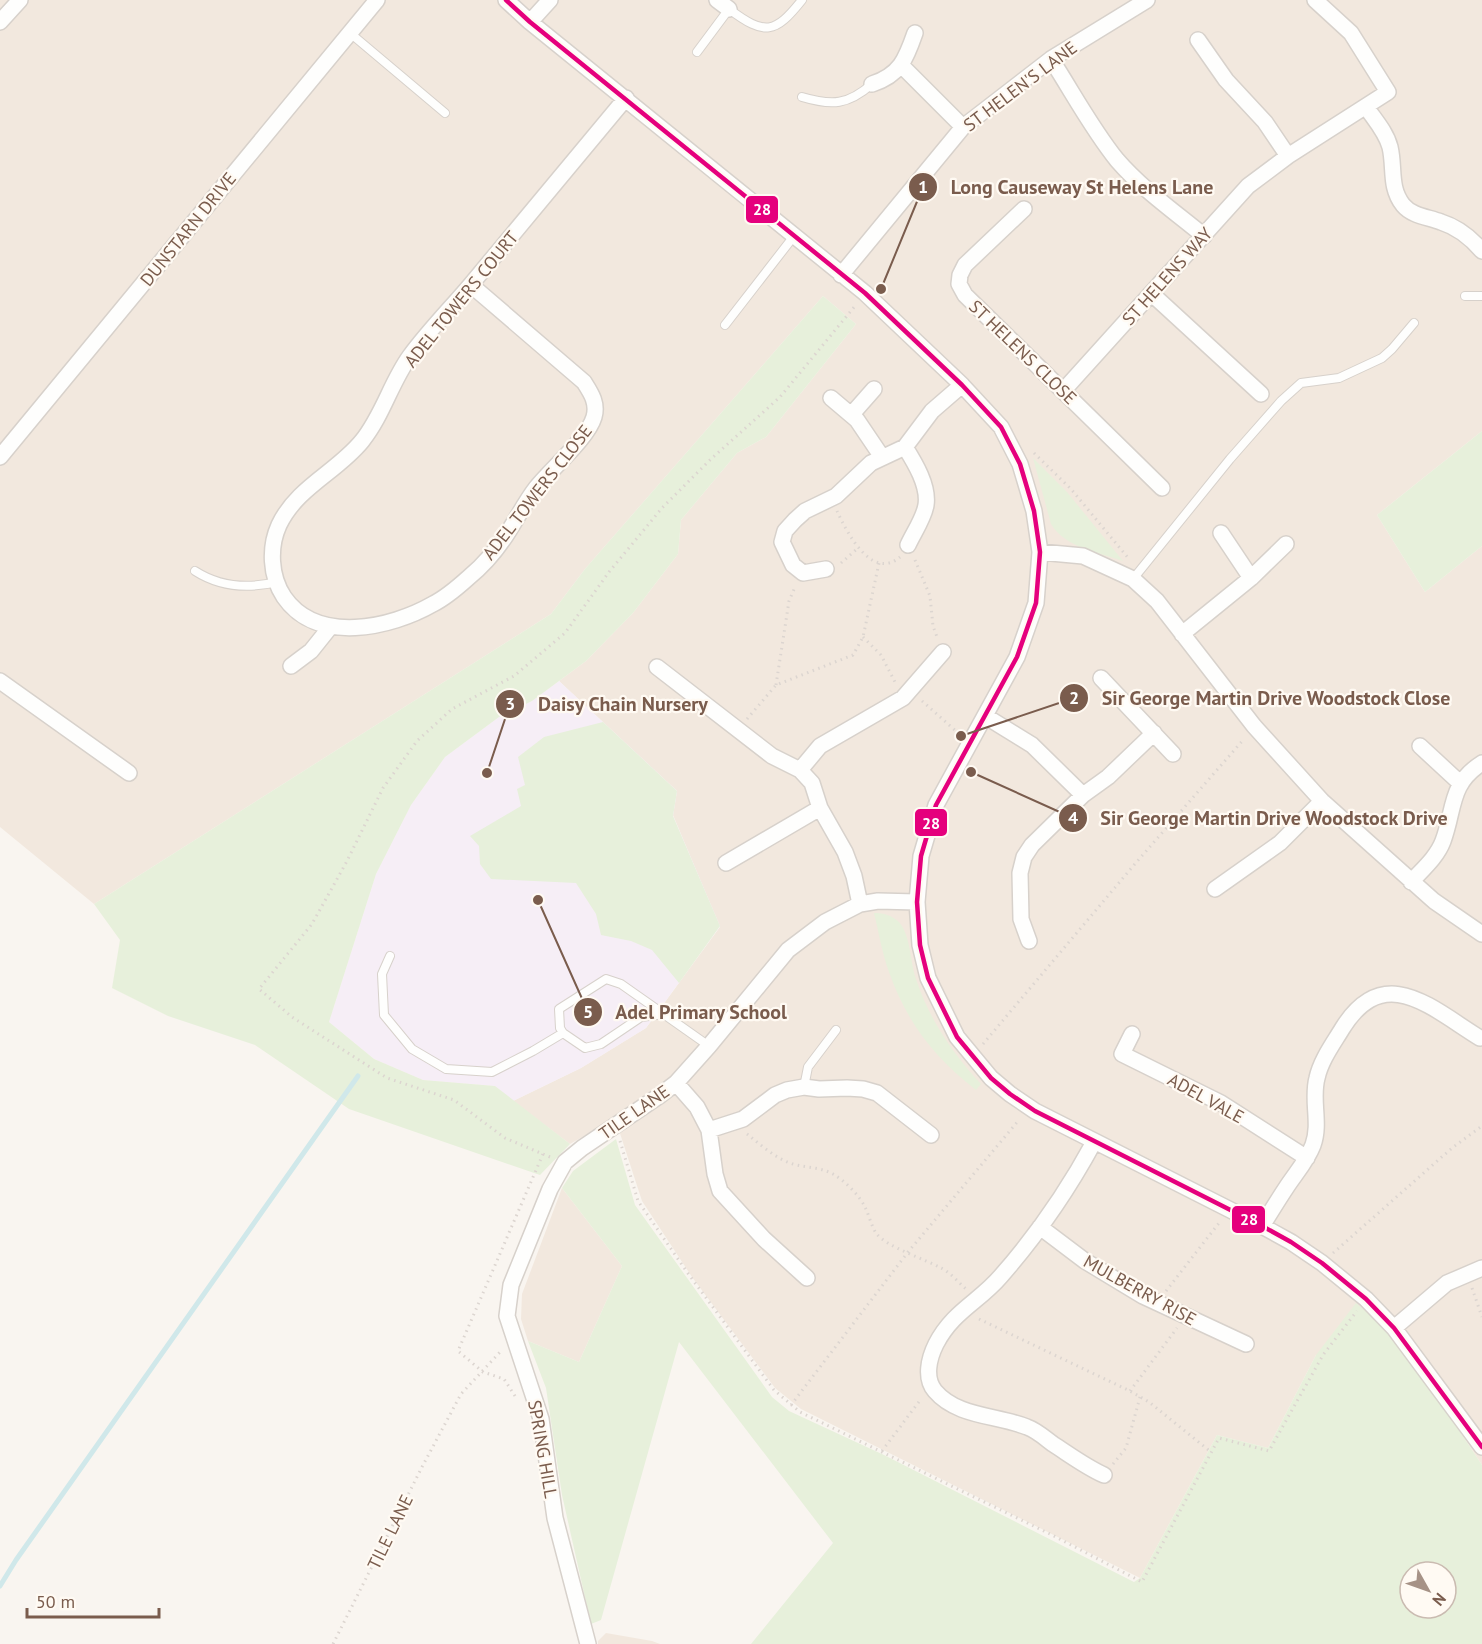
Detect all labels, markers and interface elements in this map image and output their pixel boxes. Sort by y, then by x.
street label: ST HELEN'S LANE [959,36,1081,136]
street label: DUNSTARN DRIVE [135,167,241,291]
callout: Long Causeway St Helens Lane [908,168,1225,206]
text: Long Causeway St Helens Lane [951,174,1213,200]
text: 1 [918,175,928,198]
line badge: 28 [745,195,779,224]
text: 28 [753,199,771,219]
street label: ST HELENS WAY [1117,222,1217,330]
street label: ADEL TOWERS COURT [399,226,523,372]
street label: ST HELENS CLOSE [964,295,1082,409]
street label: ADEL TOWERS CLOSE [477,420,597,564]
callout: Sir George Martin Drive Woodstock Close [1059,679,1463,717]
callout: Daisy Chain Nursery [495,685,720,723]
text: Sir George Martin Drive Woodstock Close [1102,685,1450,711]
text: 2 [1069,686,1079,709]
text: Daisy Chain Nursery [538,691,708,717]
text: 3 [505,692,515,715]
callout: Sir George Martin Drive Woodstock Drive [1058,799,1461,837]
text: Sir George Martin Drive Woodstock Drive [1100,805,1448,831]
text: 4 [1068,806,1078,829]
line badge: 28 [914,808,948,837]
text: 28 [922,813,940,833]
callout: Adel Primary School [573,993,799,1031]
text: Adel Primary School [615,999,787,1025]
text: 5 [583,1000,593,1023]
street label: ADEL VALE [1164,1068,1248,1128]
street label: TILE LANE [594,1079,674,1145]
line badge: 28 [1231,1205,1266,1234]
text: 28 [1240,1209,1258,1229]
street label: MULBERRY RISE [1080,1250,1200,1330]
street label: SPRING HILL [523,1398,563,1500]
street label: TILE LANE [362,1491,418,1573]
north arrow [1398,1560,1458,1620]
scale bar [27,1581,159,1619]
text: N [1428,1589,1451,1610]
text: 50 m [36,1590,75,1613]

